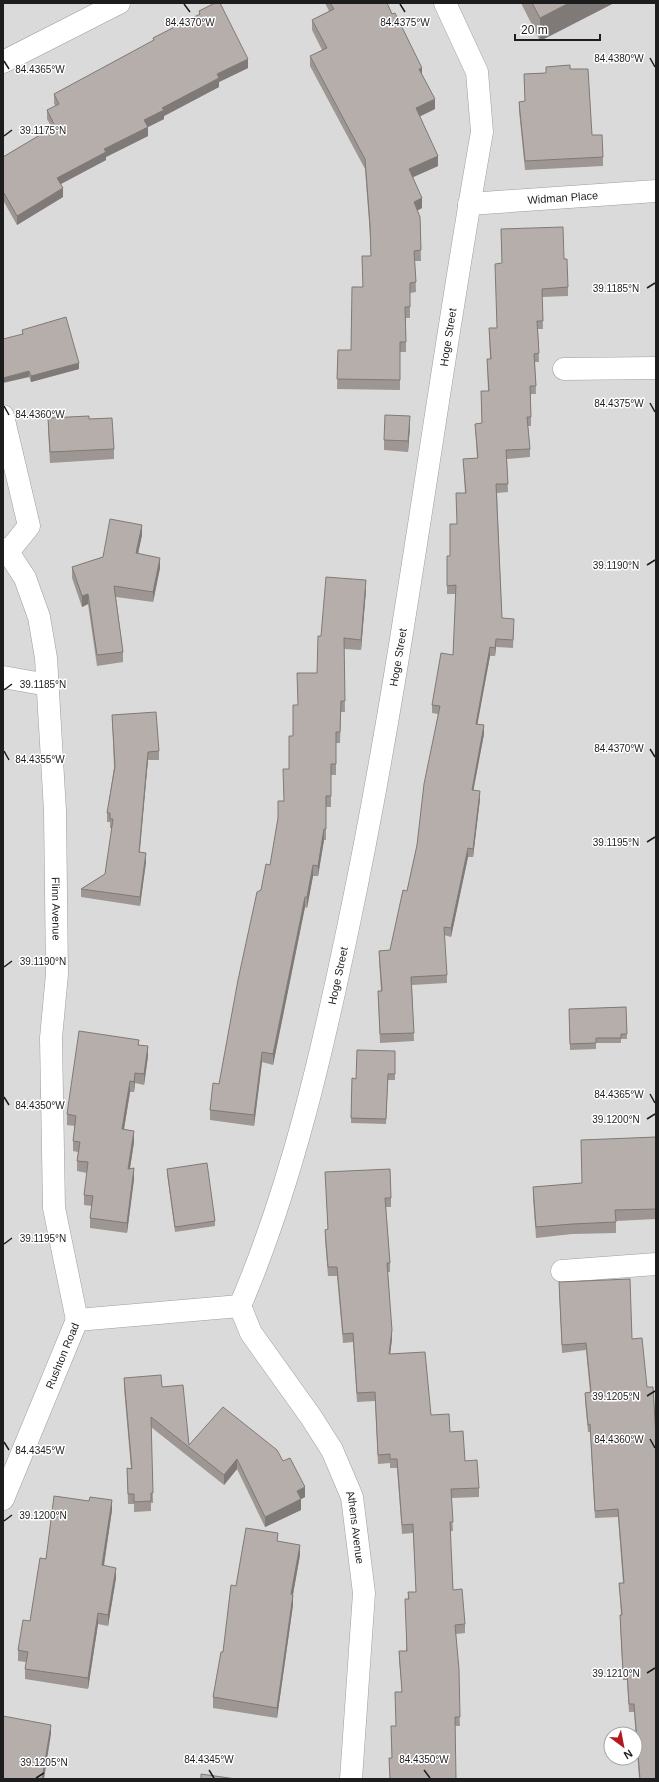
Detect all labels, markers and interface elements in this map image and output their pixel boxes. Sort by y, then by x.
scale bar [515,16,600,42]
text: 84.4370°W [165,17,215,28]
text: 84.4375°W [380,17,430,28]
text: 20 m [521,23,548,37]
text: 84.4380°W [594,53,644,64]
text: 84.4365°W [15,64,65,75]
text: 39.1175°N [20,125,66,136]
street label: Widman Place [527,189,599,206]
text: 39.1185°N [593,283,639,294]
street label: Hoge Street [438,307,458,367]
text: 84.4375°W [594,398,644,409]
text: 84.4360°W [15,409,65,420]
text: 39.1190°N [593,560,639,571]
street label: Hoge Street [387,627,409,687]
text: 39.1185°N [20,679,66,690]
text: 84.4370°W [594,743,644,754]
text: 84.4355°W [15,754,65,765]
text: 39.1195°N [593,837,639,848]
street label: Flinn Avenue [50,877,63,941]
street label: Hoge Street [326,946,350,1006]
text: 39.1190°N [20,956,66,967]
text: 84.4365°W [594,1089,644,1100]
text: 84.4350°W [15,1100,65,1111]
text: 39.1200°N [592,1114,640,1125]
text: 39.1195°N [20,1233,66,1244]
street label: Rushton Road [43,1321,81,1391]
text: 39.1205°N [592,1391,640,1402]
text: 84.4360°W [594,1434,644,1445]
text: 84.4345°W [15,1445,65,1456]
street label: Athens Avenue [344,1489,366,1565]
text: 39.1200°N [19,1510,67,1521]
text: 39.1210°N [592,1668,640,1679]
north arrow [603,1726,643,1766]
text: N [622,1747,635,1762]
text: 84.4345°W [184,1754,234,1765]
text: 84.4350°W [399,1754,449,1765]
text: 39.1205°N [20,1757,68,1768]

